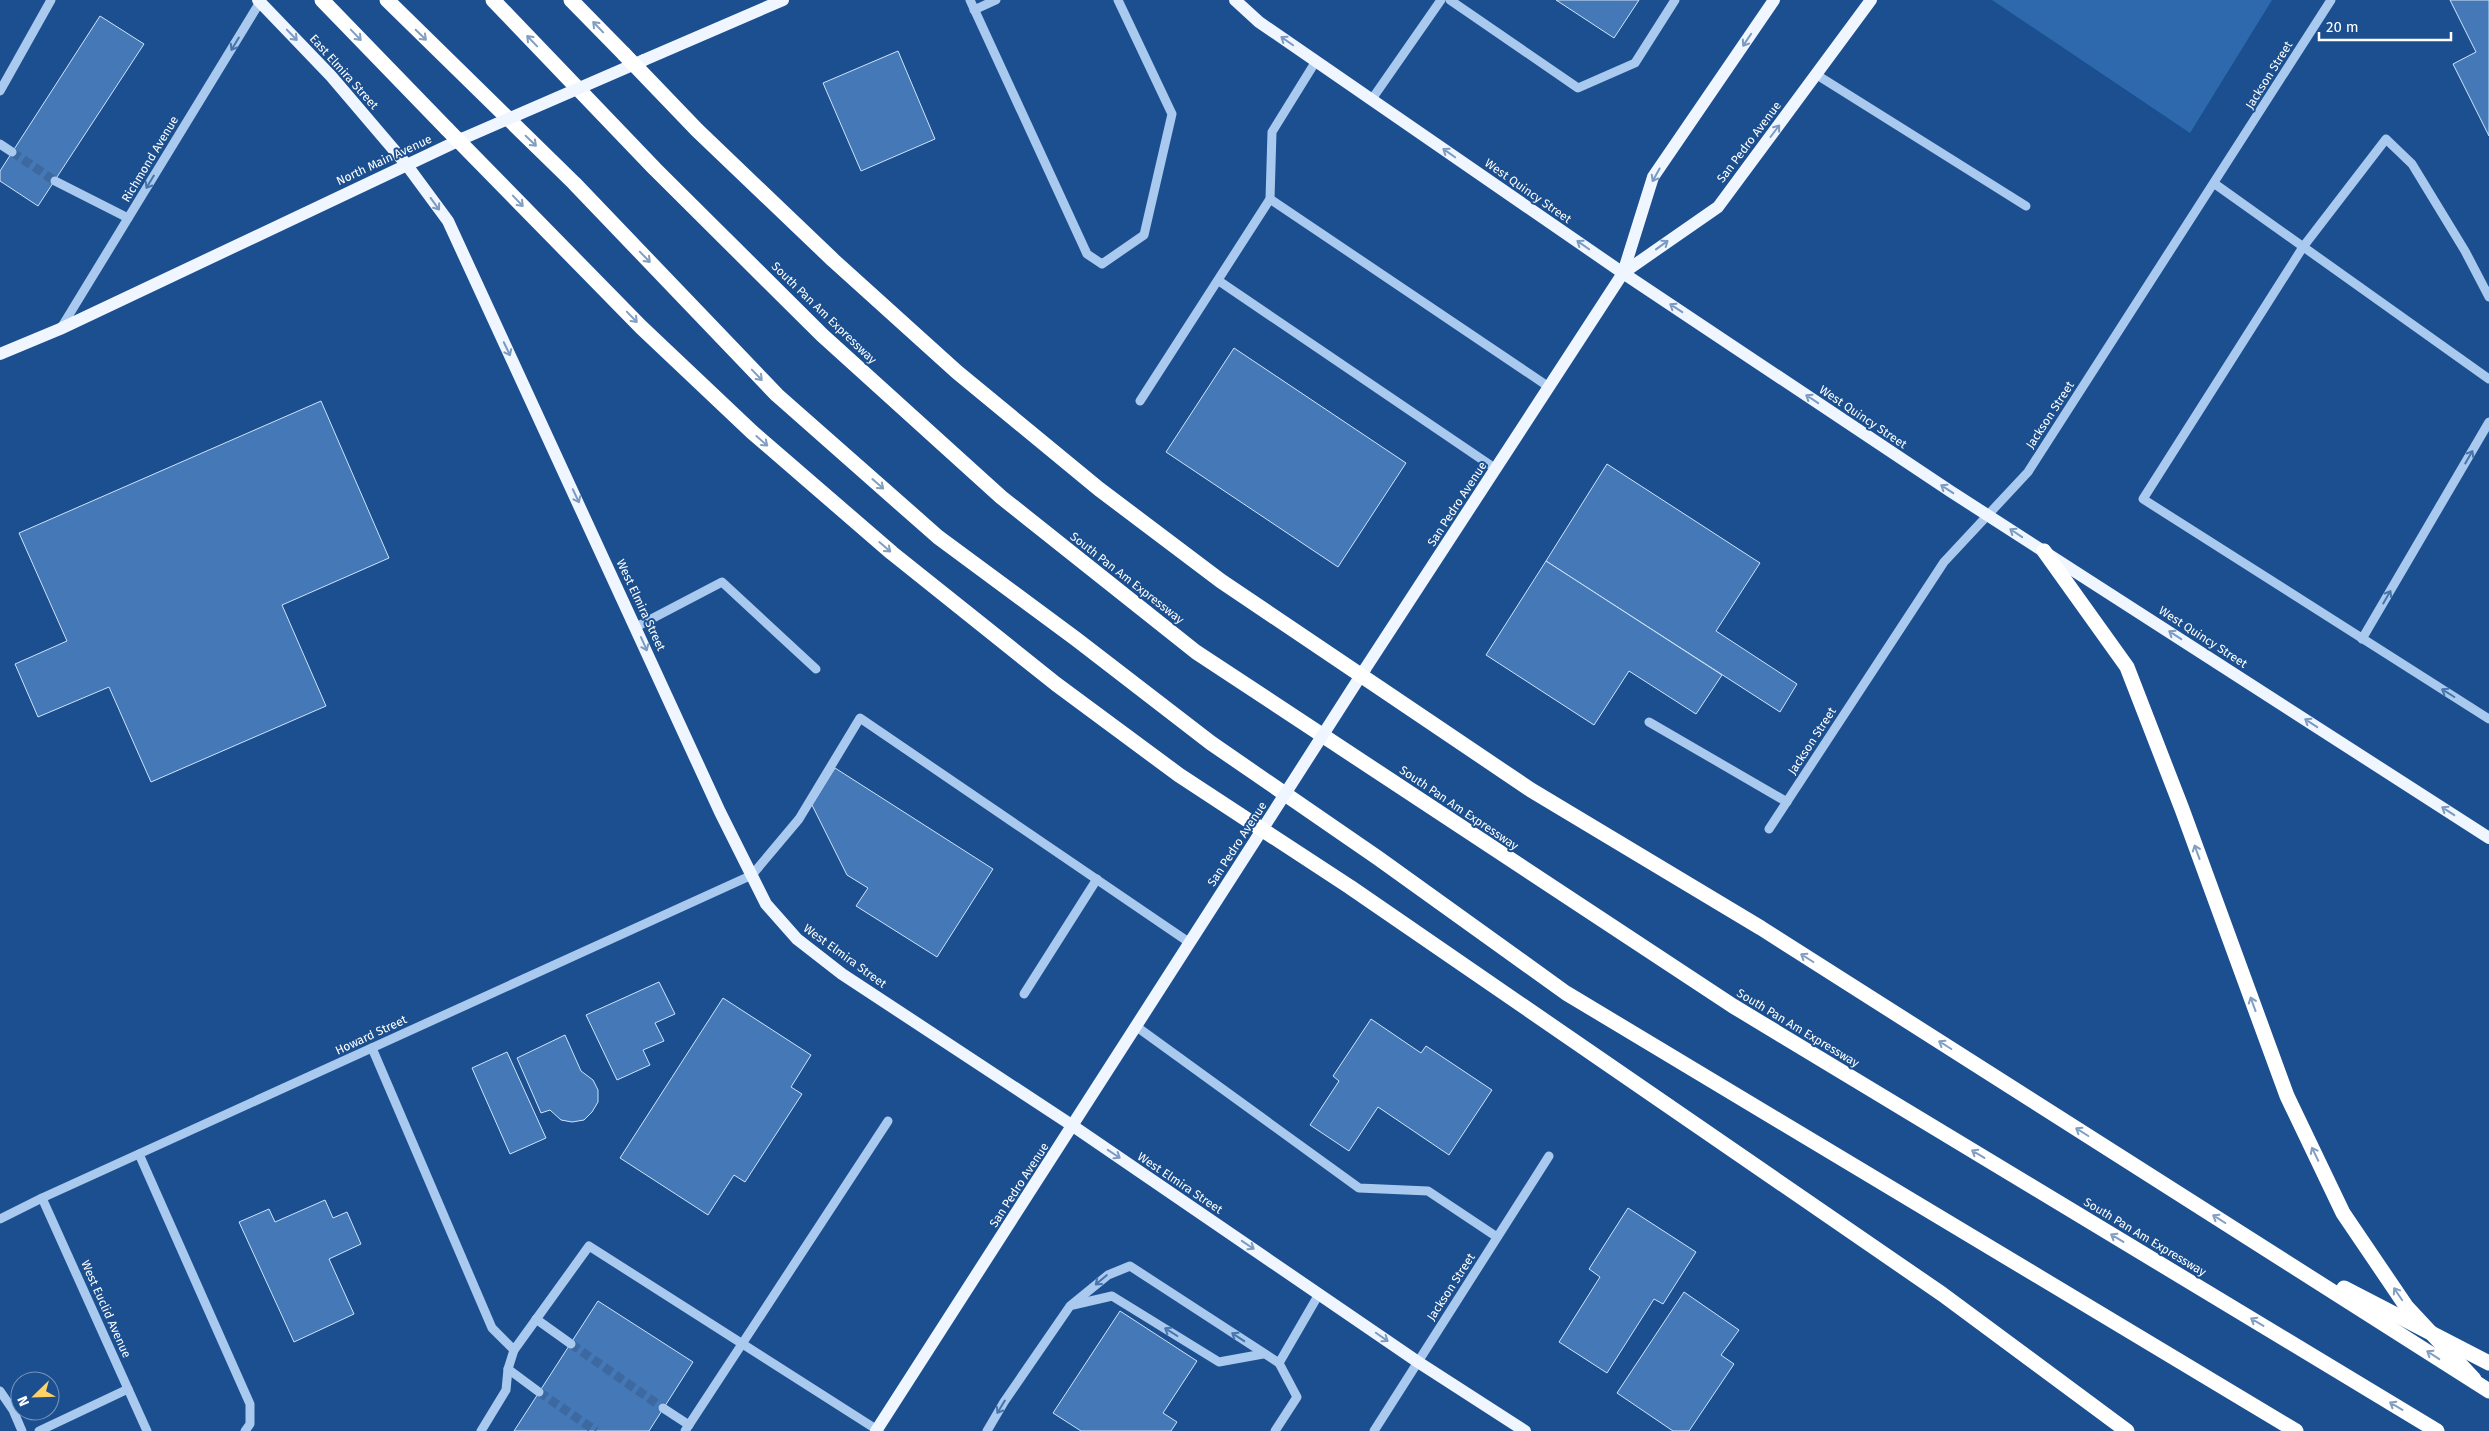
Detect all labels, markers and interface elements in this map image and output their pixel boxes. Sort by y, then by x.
scale bar [2319,10,2452,42]
text: 20 m [2326,18,2359,36]
one-way arrow [591,21,604,33]
one-way arrow [286,29,298,41]
one-way arrow [350,29,362,41]
one-way arrow [415,29,427,41]
street label: East Elmira Street [307,32,382,113]
one-way arrow [1742,33,1752,47]
one-way arrow [526,34,538,47]
one-way arrow [229,36,239,50]
one-way arrow [1280,36,1294,46]
street label: Jackson Street [2243,38,2296,112]
street label: San Pedro Avenue [1714,99,1784,185]
street label: Richmond Avenue [119,113,181,205]
one-way arrow [1770,124,1780,138]
street label: North Main Avenue [334,132,434,188]
one-way arrow [525,135,537,147]
one-way arrow [1442,148,1456,158]
street label: West Quincy Street [1482,156,1575,227]
one-way arrow [1651,167,1661,182]
one-way arrow [145,175,155,189]
one-way arrow [512,195,524,207]
one-way arrow [430,197,440,211]
one-way arrow [1576,240,1590,250]
one-way arrow [1655,240,1669,250]
one-way arrow [639,251,651,263]
street label: South Pan Am Expressway [769,259,879,367]
one-way arrow [1670,303,1684,313]
one-way arrow [625,311,637,323]
one-way arrow [503,341,513,356]
one-way arrow [751,368,763,381]
street label: Jackson Street [2023,378,2077,451]
street label: West Quincy Street [1817,383,1910,452]
one-way arrow [1805,393,1819,403]
one-way arrow [756,435,769,447]
one-way arrow [2464,450,2474,464]
street label: San Pedro Avenue [1424,459,1490,549]
one-way arrow [871,478,884,489]
one-way arrow [1940,484,1954,494]
one-way arrow [571,488,581,503]
one-way arrow [2009,528,2023,538]
street label: South Pan Am Expressway [1067,529,1187,627]
one-way arrow [879,542,892,553]
street label: West Elmira Street [614,557,669,654]
one-way arrow [2382,590,2392,605]
street label: West Quincy Street [2156,603,2250,671]
one-way arrow [2168,630,2182,640]
one-way arrow [639,636,649,651]
one-way arrow [2441,688,2455,698]
street label: Jackson Street [1785,704,1839,777]
one-way arrow [2305,718,2319,728]
street label: South Pan Am Expressway [1397,763,1521,853]
street label: San Pedro Avenue [1204,799,1270,889]
one-way arrow [2441,806,2455,816]
one-way arrow [2192,844,2201,860]
street label: West Elmira Street [801,921,890,991]
one-way arrow [1801,953,1815,963]
street label: South Pan Am Expressway [1734,986,1862,1070]
one-way arrow [2248,997,2257,1012]
street label: Howard Street [333,1012,410,1058]
one-way arrow [1938,1040,1952,1050]
one-way arrow [2075,1126,2089,1136]
street label: San Pedro Avenue [986,1140,1052,1230]
one-way arrow [2310,1147,2319,1162]
one-way arrow [1106,1149,1120,1159]
street label: West Elmira Street [1135,1149,1226,1217]
one-way arrow [1972,1149,1986,1159]
street label: South Pan Am Expressway [2081,1195,2209,1279]
one-way arrow [2213,1213,2227,1223]
one-way arrow [2111,1232,2125,1242]
one-way arrow [1240,1240,1254,1250]
street label: Jackson Street [1424,1250,1478,1323]
street label: West Euclid Avenue [78,1258,134,1360]
one-way arrow [1094,1275,1107,1286]
one-way arrow [2393,1287,2403,1301]
one-way arrow [2250,1316,2264,1326]
one-way arrow [1164,1327,1178,1337]
one-way arrow [1231,1332,1245,1342]
one-way arrow [1374,1333,1388,1343]
one-way arrow [2427,1350,2441,1360]
north arrow [10,1371,60,1421]
text: N [14,1393,33,1408]
one-way arrow [996,1400,1006,1414]
one-way arrow [2389,1400,2403,1410]

